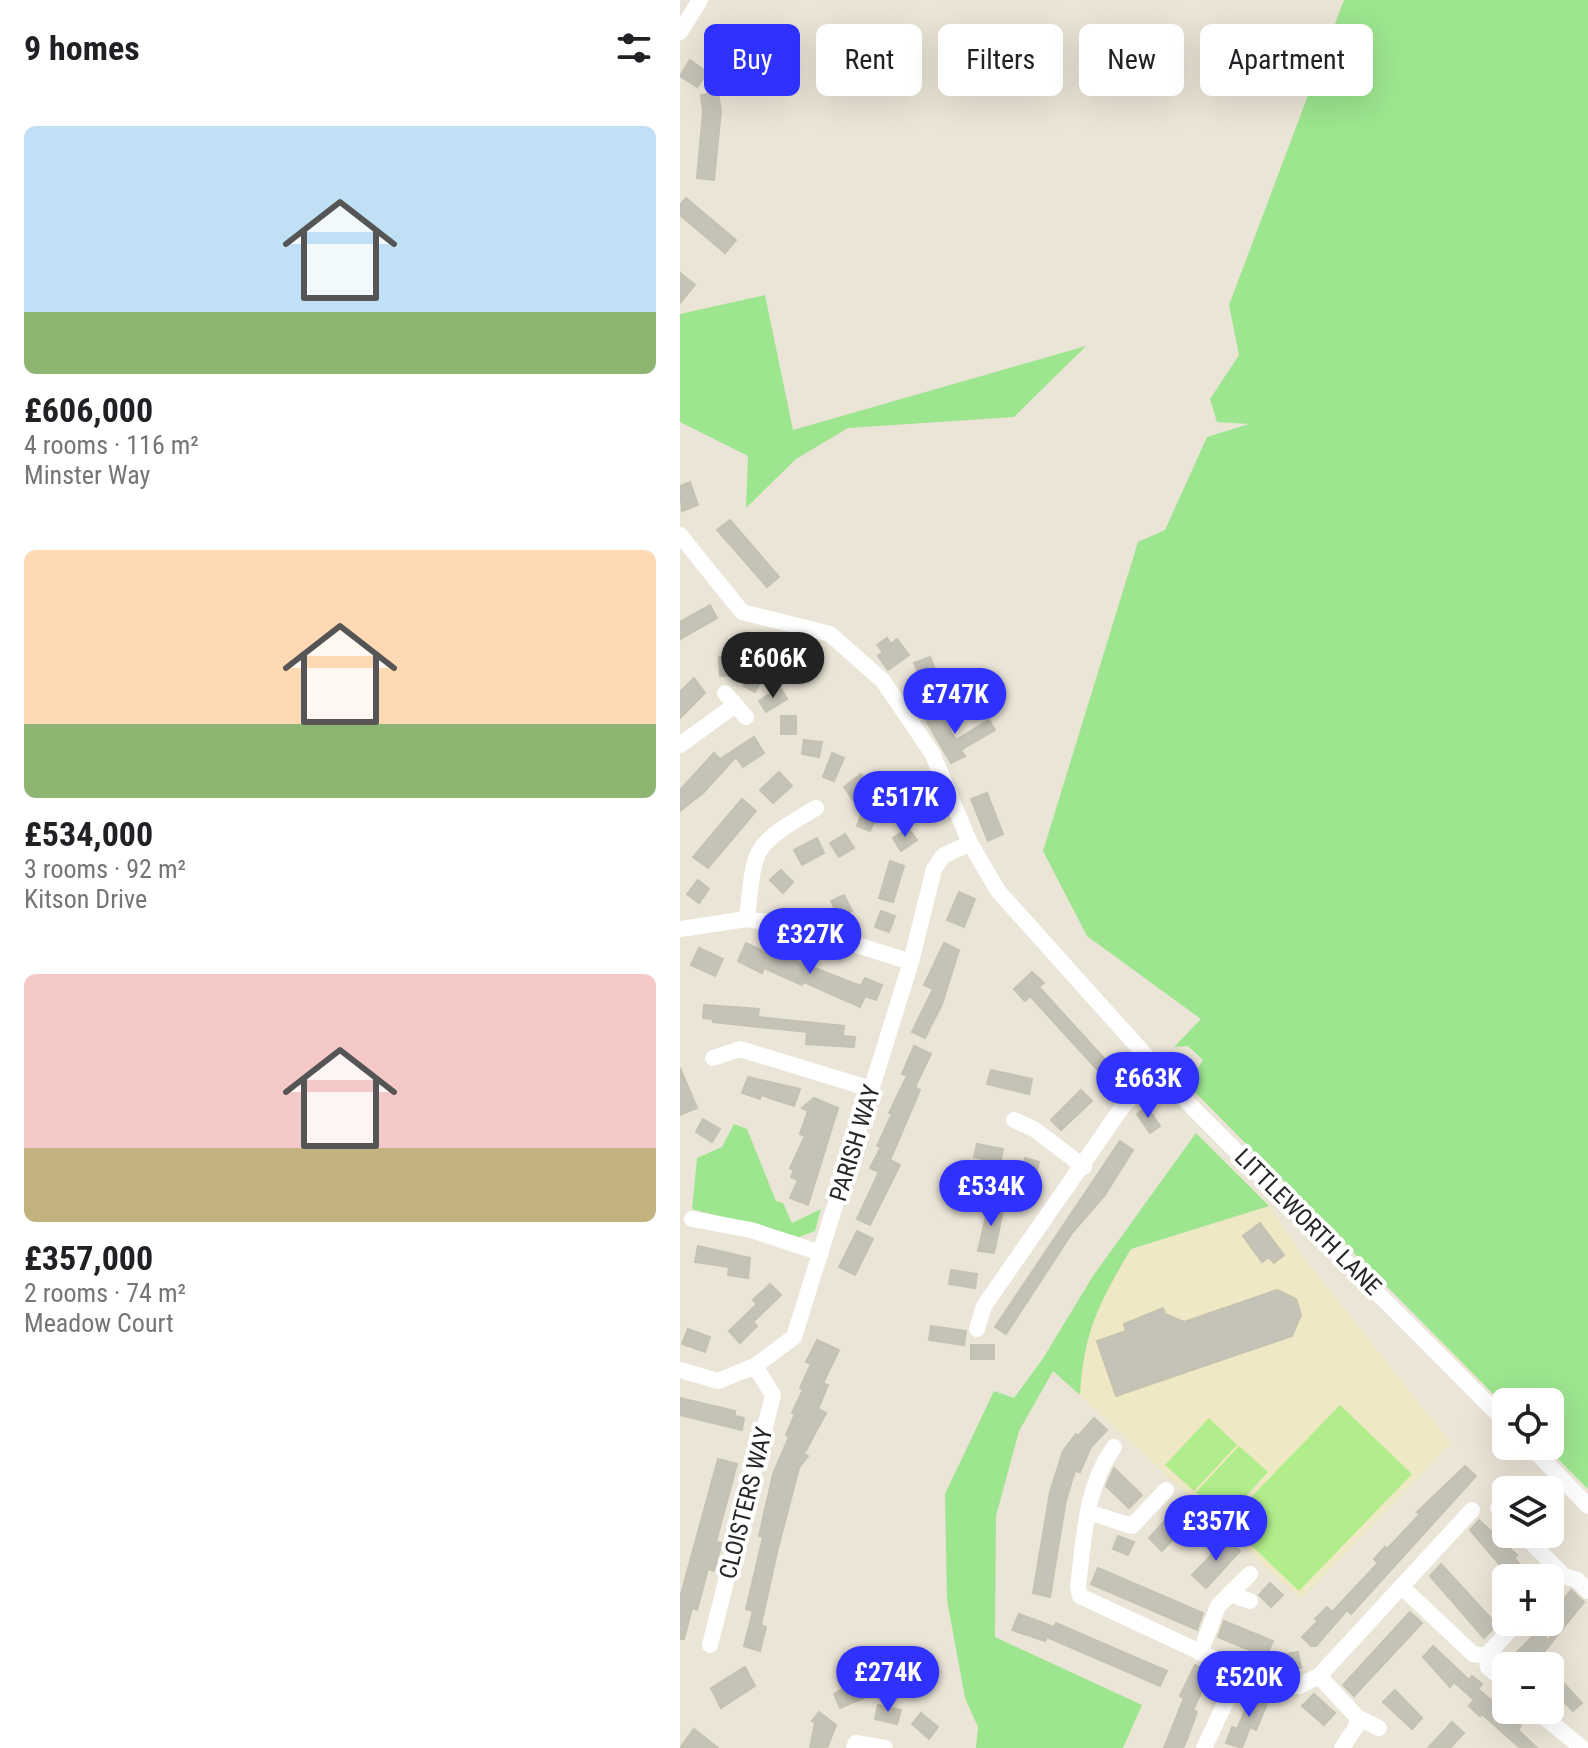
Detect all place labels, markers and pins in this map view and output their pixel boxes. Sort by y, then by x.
pin: £606K [717,632,829,700]
pin: £747K [899,668,1011,736]
pin: £517K [849,771,961,839]
pin: £327K [754,908,866,976]
pin: £663K [1092,1052,1204,1120]
pin: £534K [935,1160,1047,1228]
pin: £357K [1160,1495,1272,1563]
pin: £274K [832,1646,944,1714]
pin: £520K [1193,1651,1305,1719]

